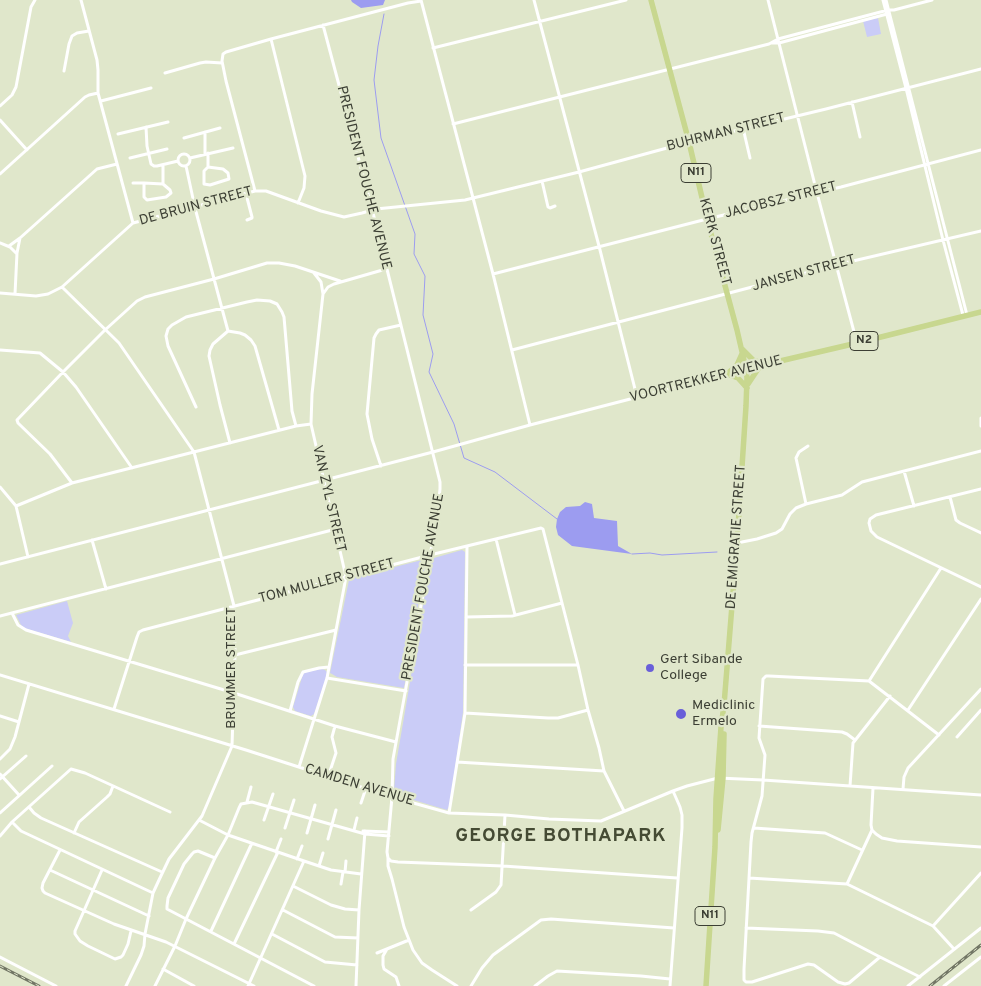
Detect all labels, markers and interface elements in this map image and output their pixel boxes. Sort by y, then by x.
street label: PRESIDENT FOUCHE AVENUE [332,84,394,272]
street label: BUHRMAN STREET [665,110,787,156]
road number: N11 [681,164,711,182]
street label: JACOBSZ STREET [723,179,839,223]
street label: DE BRUIN STREET [138,184,254,230]
street label: KERK STREET [694,196,734,288]
street label: JANSEN STREET [750,252,858,296]
road number: N2 [850,332,878,351]
street label: VOORTREKKER AVENUE [628,353,784,407]
street label: VAN ZYL STREET [307,444,349,554]
street label: DE EMIGRATIE STREET [724,464,750,610]
street label: PRESIDENT FOUCHE AVENUE [399,492,449,682]
street label: TOM MULLER STREET [257,556,397,608]
street label: BRUMMER STREET [224,607,240,729]
place label: Gert Sibande College [660,652,743,684]
marker: Gert Sibande College [644,662,656,674]
place label: Mediclinic Ermelo [692,698,755,730]
marker: Mediclinic Ermelo [674,707,688,721]
street label: CAMDEN AVENUE [302,761,416,811]
district label: GEORGE BOTHAPARK [453,826,669,848]
road number: N11 [695,906,725,926]

